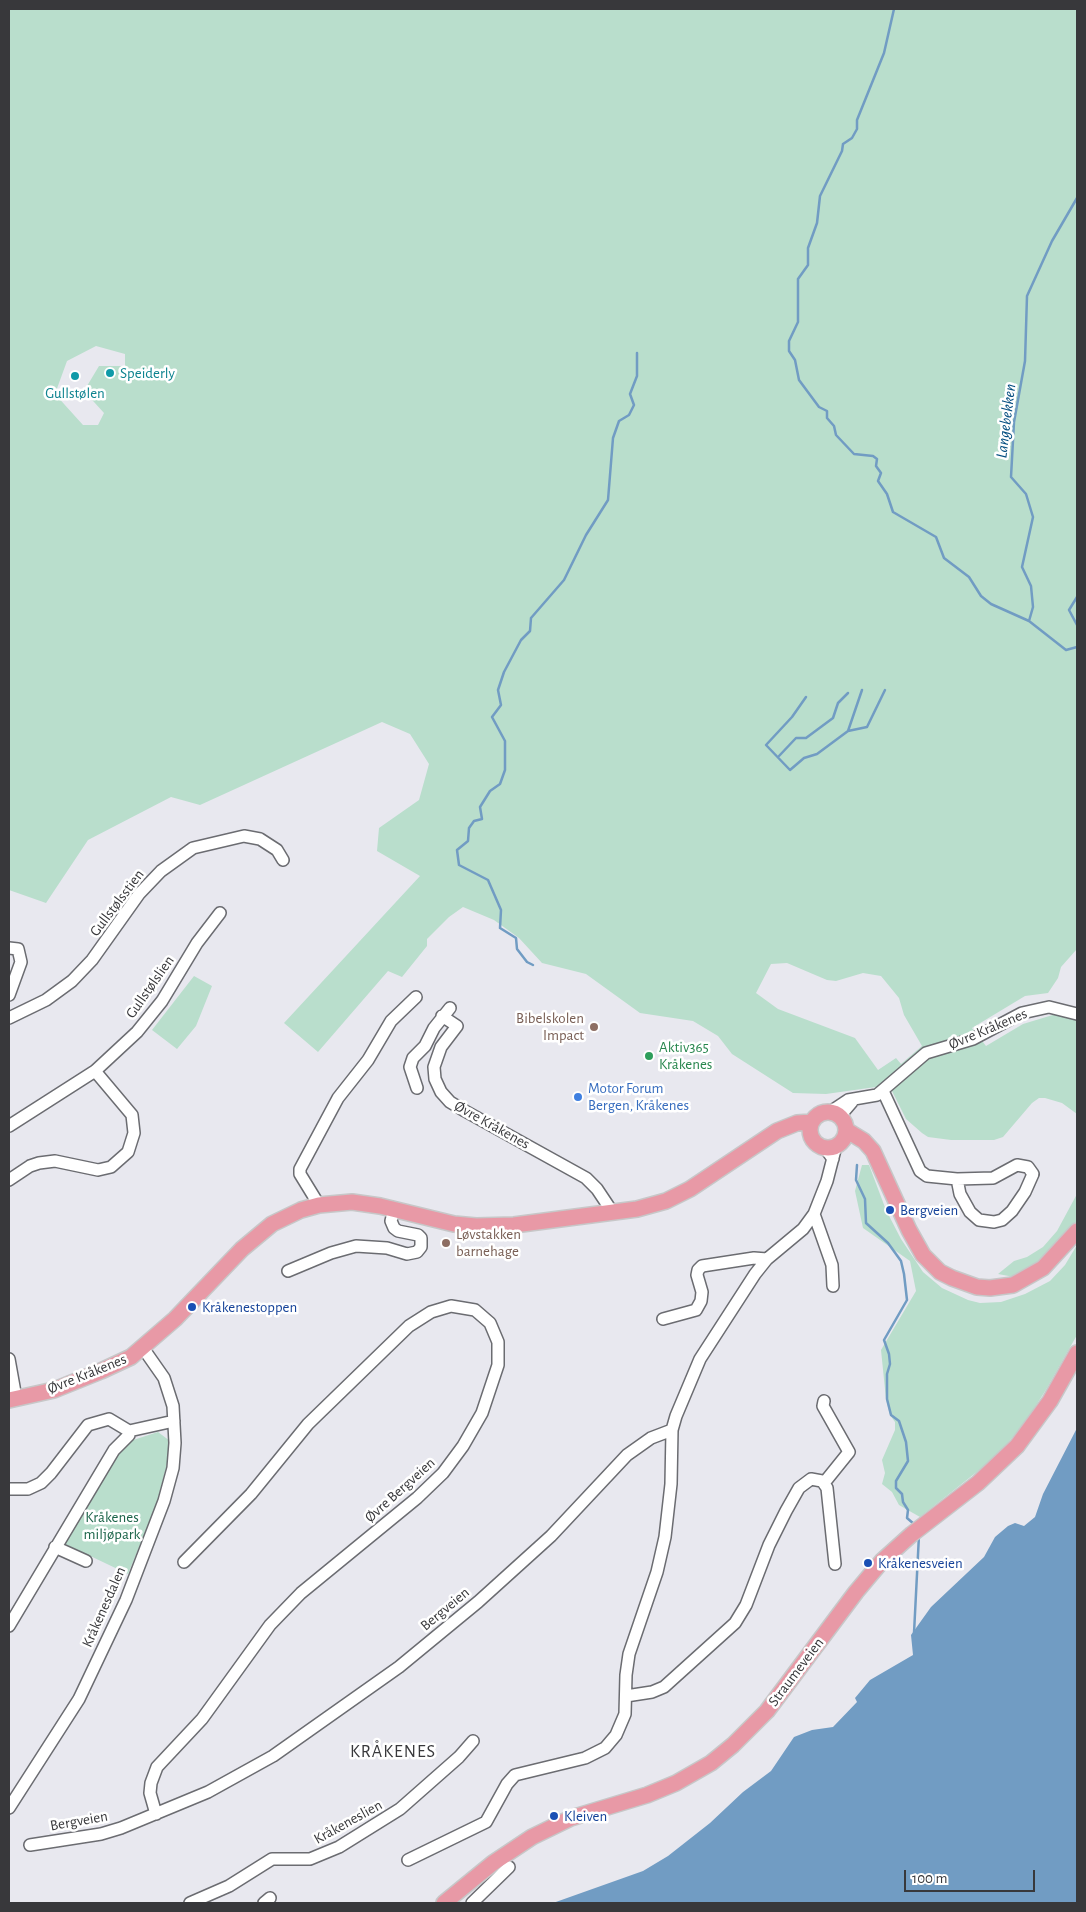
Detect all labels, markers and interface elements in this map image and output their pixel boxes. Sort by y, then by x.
place label: Speiderly [120,364,175,382]
marker: Speiderly [104,367,116,379]
marker: Gullstølen [69,370,81,382]
water label: Langebekken [992,383,1020,459]
place label: Gullstølen [45,384,105,402]
street label: Gullstølsstien [86,866,148,940]
street label: Gullstølslien [122,952,178,1022]
street label: Øvre Kråkenes [946,1004,1030,1054]
place label: Bibelskolen Impact [516,1009,584,1044]
marker: Bibelskolen Impact [588,1021,600,1033]
place label: Aktiv365 Kråkenes [659,1038,712,1073]
marker: Aktiv365 Kråkenes [643,1050,655,1062]
place label: Motor Forum Bergen, Kråkenes [588,1079,689,1114]
marker: Motor Forum Bergen, Kråkenes [572,1091,584,1103]
street label: Øvre Kråkenes [451,1097,533,1153]
place label: Bergveien [900,1201,958,1219]
marker: Bergveien [884,1204,896,1216]
place label: Løvstakken barnehage [456,1225,521,1260]
marker: Løvstakken barnehage [440,1237,452,1249]
place label: Kråkenestoppen [202,1298,297,1316]
marker: Kråkenestoppen [186,1301,198,1313]
street label: Øvre Kråkenes [45,1350,129,1398]
street label: Øvre Bergveien [361,1454,439,1526]
park label: Kråkenes miljøpark [84,1508,140,1543]
place label: Kråkenesveien [878,1554,963,1572]
marker: Kråkenesveien [862,1557,874,1569]
street label: Kråkenesdalen [78,1564,130,1650]
street label: Bergveien [417,1583,473,1635]
street label: Straumeveien [764,1634,828,1710]
district label: KRÅKENES [349,1741,437,1763]
street label: Kråkeneslien [311,1796,385,1848]
street label: Bergveien [49,1807,109,1835]
place label: Kleiven [564,1807,607,1825]
marker: Kleiven [548,1810,560,1822]
scale bar [906,1860,1037,1892]
text: 100 m [912,1871,947,1886]

